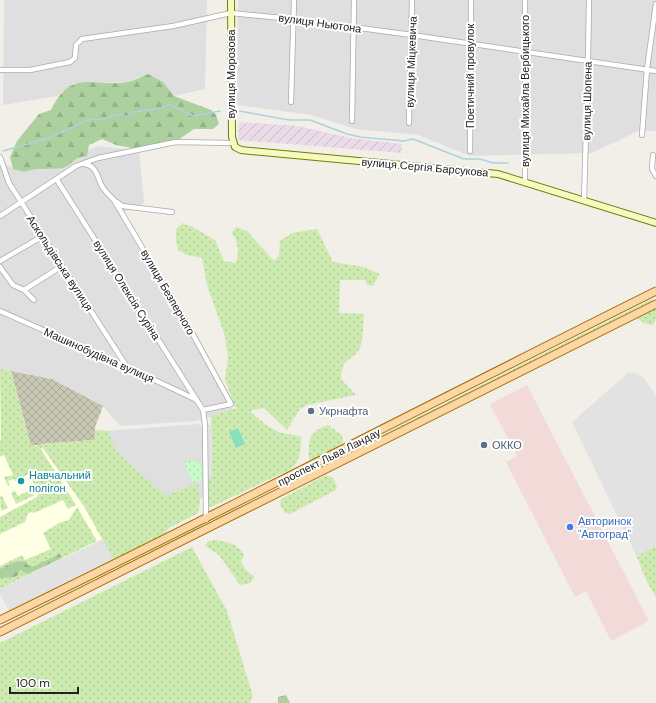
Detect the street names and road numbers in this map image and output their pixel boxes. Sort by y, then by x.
street label: вулиця Ньютона [278,10,363,36]
street label: вулиця Міцкевича [402,15,420,108]
street label: вулиця Михайла Вербицького [518,15,532,167]
street label: Поетичний провулок [463,24,477,128]
street label: вулиця Морозова [224,29,238,119]
street label: вулиця Шопена [579,60,595,141]
street label: вулиця Сергія Барсукова [361,154,490,180]
street label: Аскольдівська вулиця [24,212,96,314]
street label: вулиця Олексія Суріна [90,237,164,343]
street label: вулиця Безперчого [138,247,198,337]
street label: Машинобудівна вулиця [42,324,156,386]
street label: проспект Льва Ландау [275,425,383,489]

